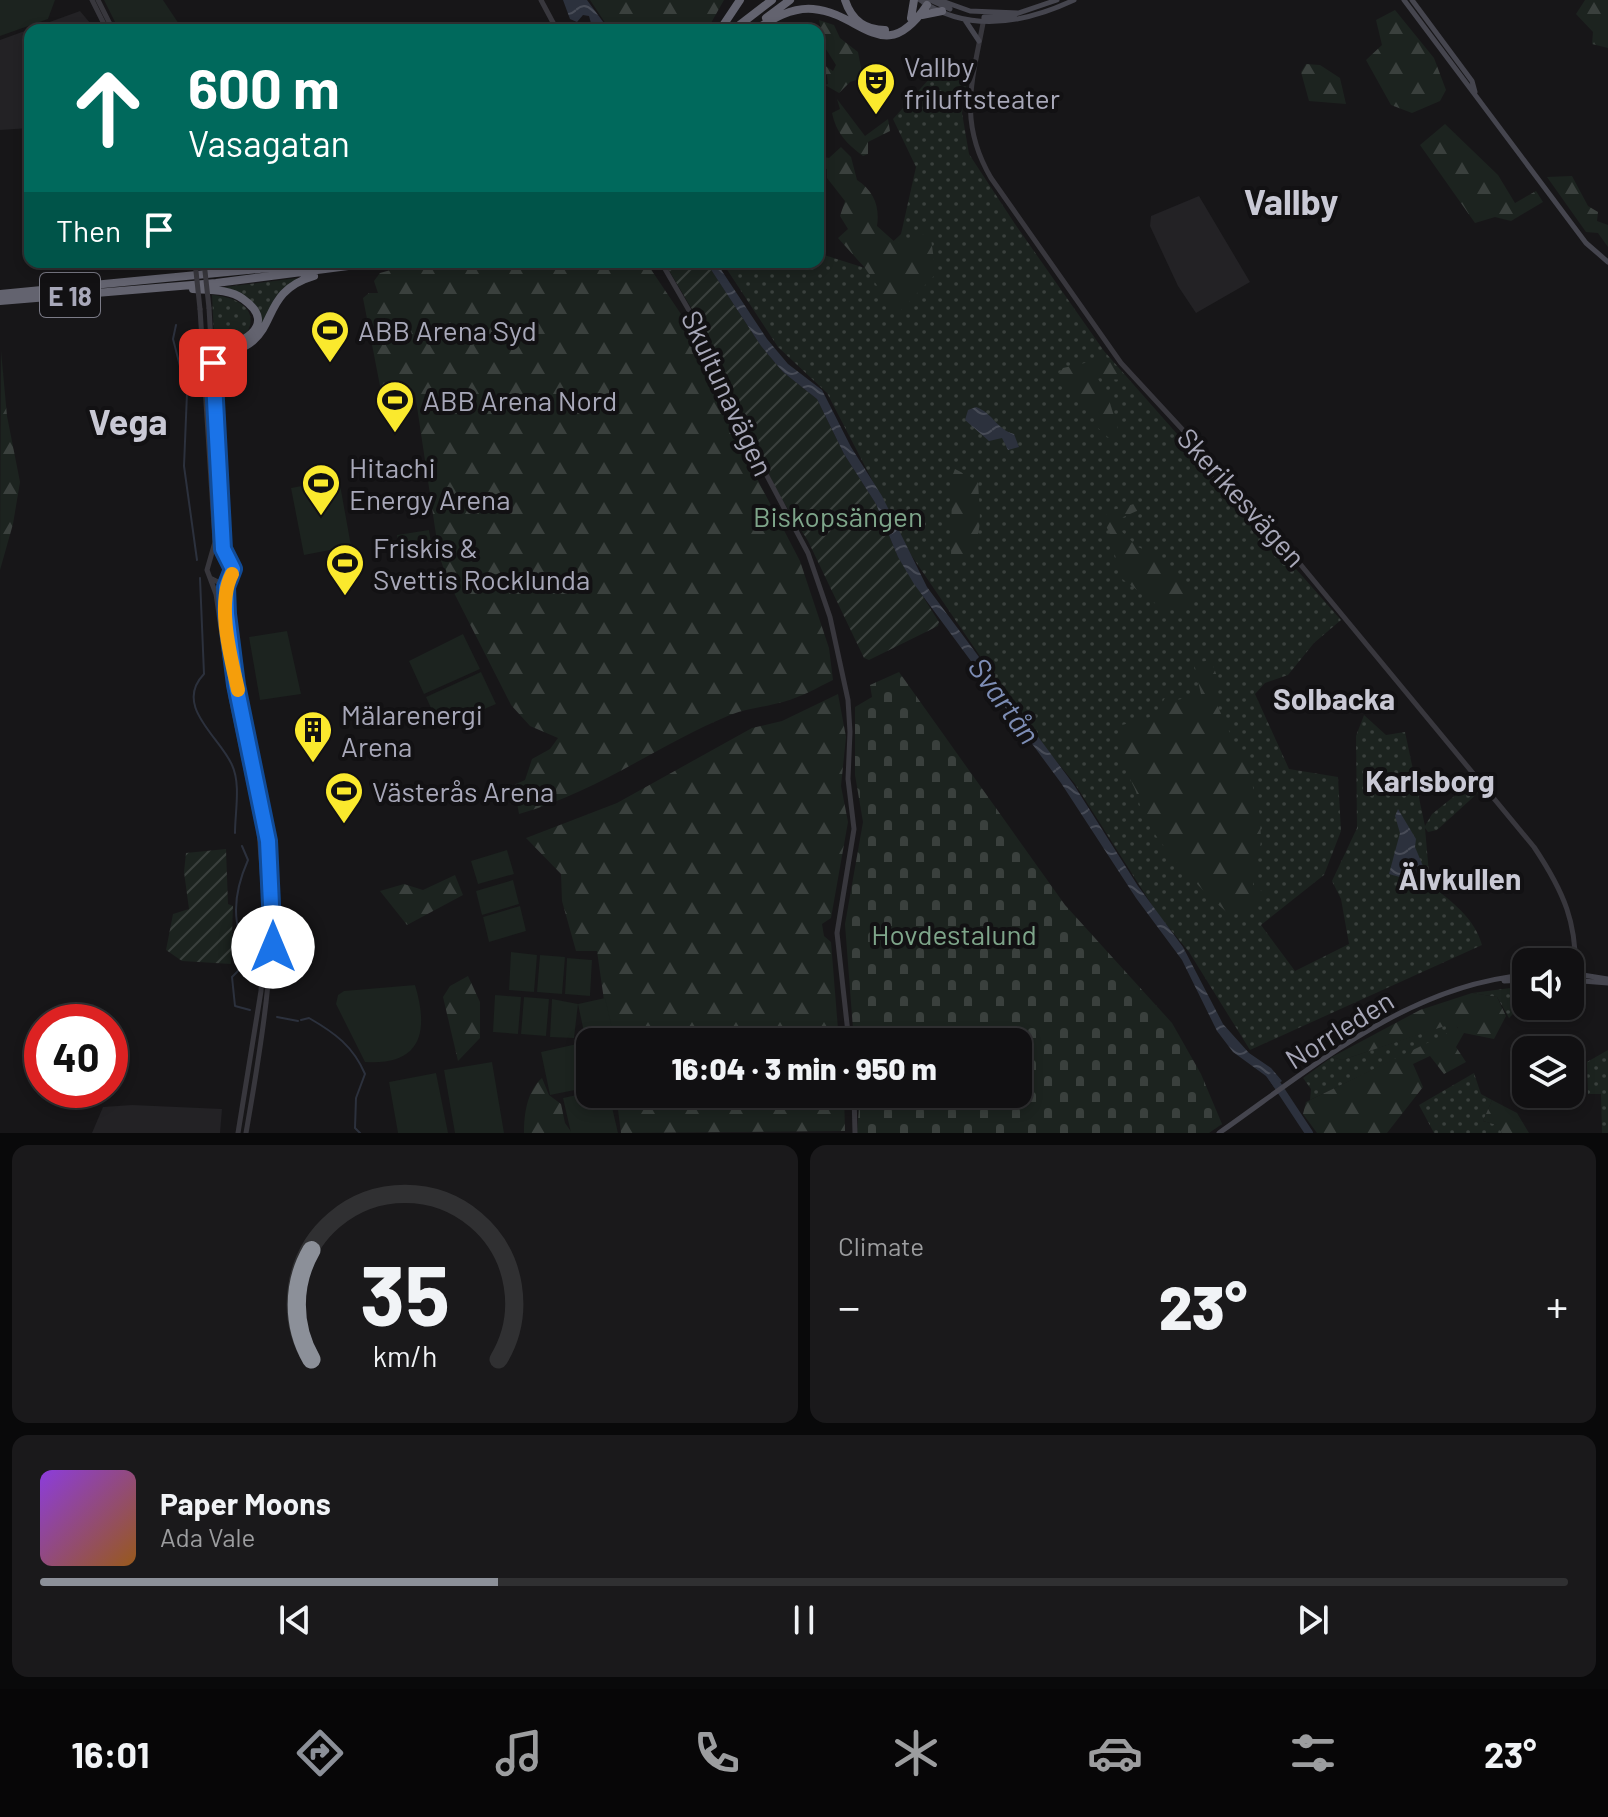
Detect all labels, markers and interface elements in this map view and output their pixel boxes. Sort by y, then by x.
place label: Vallby friluftsteater [904,49,1060,115]
text: 600 m [188,53,340,120]
icon: ahead [56,56,160,160]
theatre icon: Vallby friluftsteater [855,61,897,116]
text: Vasagatan [188,121,350,164]
district label: Vallby [1244,179,1338,222]
icon: arrive [137,208,181,252]
text: Then [56,212,121,248]
road number: E 18 [40,273,100,317]
street label: Skultunavägen [675,305,781,481]
sports icon: ABB Arena Syd [309,309,351,364]
place label: ABB Arena Syd [358,313,537,347]
pin [179,329,247,397]
icon: arrive [191,341,235,385]
sports icon: ABB Arena Nord [374,379,416,434]
place label: ABB Arena Nord [423,383,617,417]
district label: Vega [89,399,167,442]
street label: Skerikesvägen [1171,421,1313,573]
place label: Hitachi Energy Arena [349,450,510,516]
sports icon: Hitachi Energy Arena [300,462,342,517]
park label: Biskopsängen [753,499,923,533]
place label: Friskis & Svettis Rocklunda [373,530,590,596]
sports icon: Friskis & Svettis Rocklunda [324,542,366,597]
water label: Svartån [962,650,1048,750]
district label: Solbacka [1273,680,1395,716]
place label: Mälarenergi Arena [341,697,483,763]
building icon: Mälarenergi Arena [292,709,334,764]
district label: Karlsborg [1365,762,1495,798]
sports icon: Västerås Arena [323,770,365,825]
place label: Västerås Arena [372,774,554,808]
district label: Älvkullen [1399,860,1521,896]
position arrow [231,905,315,989]
park label: Hovdestalund [871,917,1037,951]
map controls [1512,948,1584,1108]
button: sound [1512,948,1584,1020]
street label: Norrleden [1279,982,1399,1076]
speed limit sign: 40 [24,1004,128,1108]
button: layers [1512,1036,1584,1108]
text: 16:04 · 3 min · 950 m [671,1050,937,1086]
text: Climate [838,1230,924,1261]
text: 35 [360,1243,450,1343]
text: 23° [1159,1270,1247,1342]
text: − [838,1279,860,1332]
text: + [1546,1279,1568,1332]
text: km/h [373,1338,437,1373]
text: Paper Moons [160,1485,331,1521]
text: Ada Vale [160,1521,255,1552]
icon: previous [273,1598,317,1642]
icon: pause [782,1598,826,1642]
icon: next [1291,1598,1335,1642]
icon: directions [292,1725,348,1781]
icon: music [491,1725,547,1781]
icon: phone [689,1725,745,1781]
icon: climate [888,1725,944,1781]
icon: car [1087,1725,1143,1781]
icon: filters [1285,1725,1341,1781]
text: 16:01 [71,1732,149,1775]
text: 23° [1484,1732,1537,1775]

